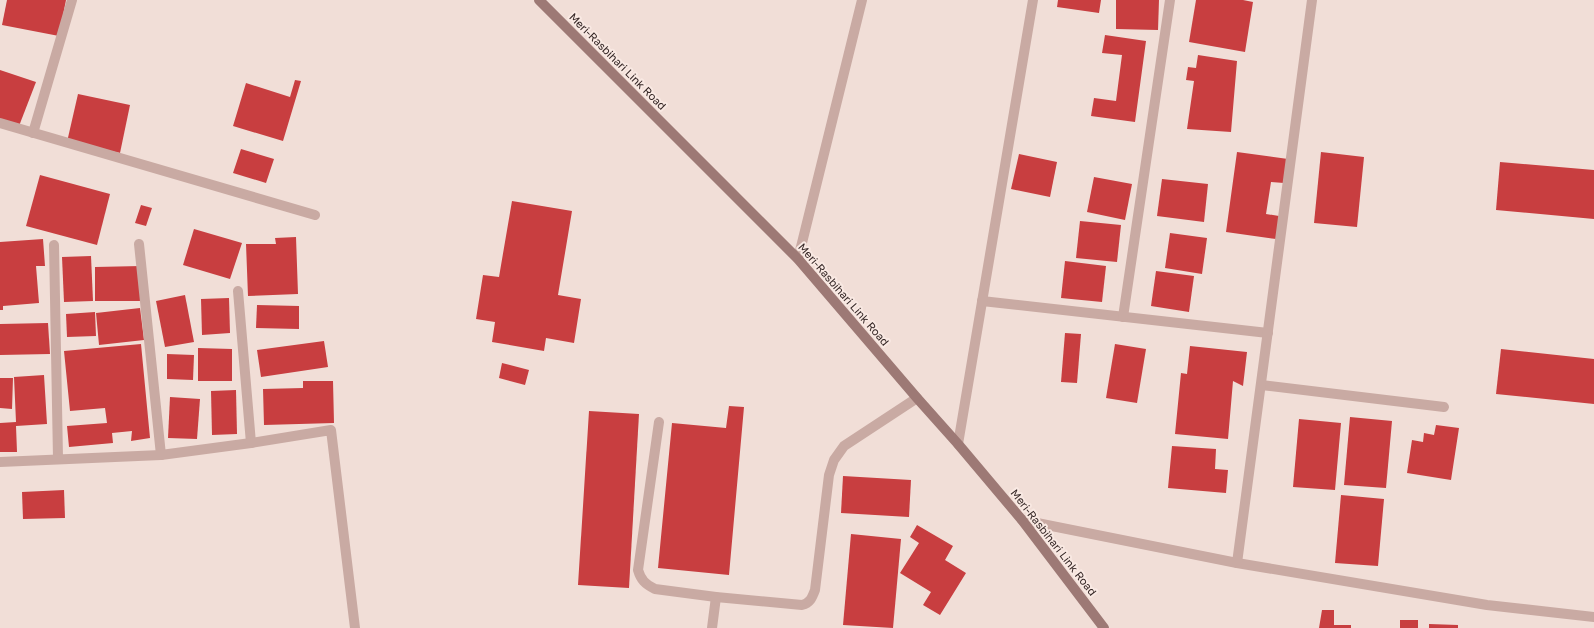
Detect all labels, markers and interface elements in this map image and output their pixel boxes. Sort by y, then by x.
street label: Meri-Rasbihari Link Road [567,10,669,112]
street label: Meri-Rasbihari Link Road [796,240,892,348]
street label: Meri-Rasbihari Link Road [1008,486,1100,598]

